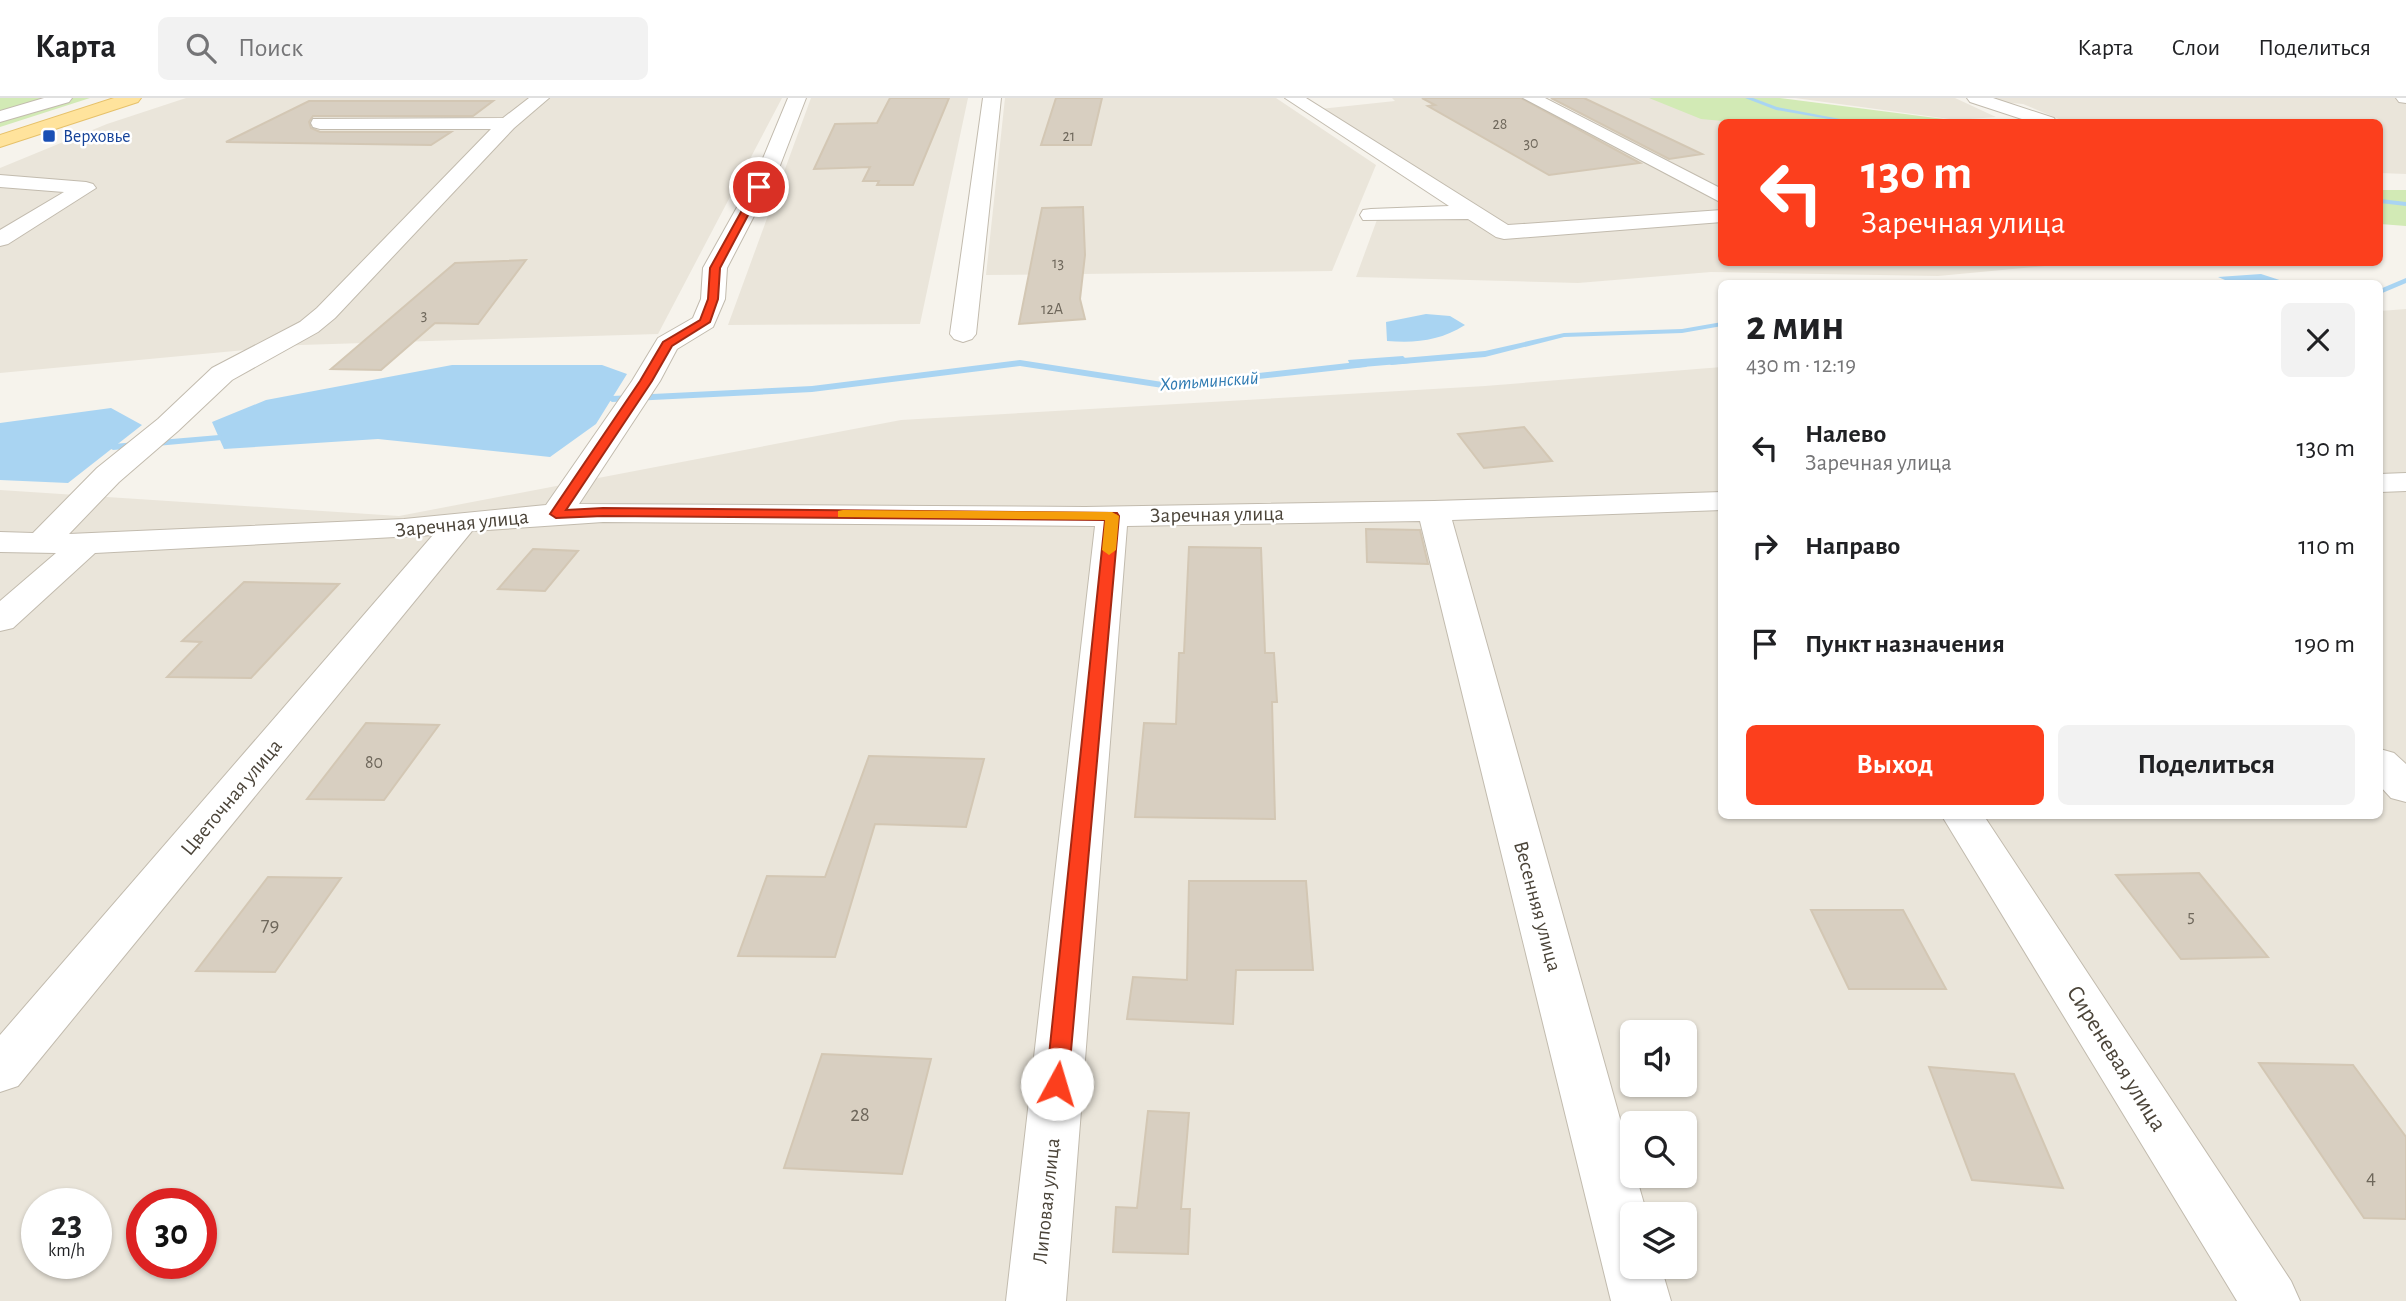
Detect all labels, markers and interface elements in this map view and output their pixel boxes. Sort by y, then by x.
search box [158,17,648,80]
icon: search [182,29,220,67]
text: Карта [35,31,116,64]
text: Поиск [238,35,303,61]
text: Карта [2077,36,2133,60]
text: Слои [2171,36,2220,60]
text: Поделиться [2258,36,2371,60]
house number: 28 [1493,116,1507,132]
marker: Верховье [41,128,57,144]
place label: Верховье [63,128,130,146]
house number: 21 [1063,128,1075,144]
house number: 30 [1523,135,1539,151]
icon: left [1746,147,1837,238]
text: 130 m [1861,149,1972,198]
pin [729,157,789,217]
icon: arrive [740,168,778,206]
text: Заречная улица [1861,207,2065,239]
house number: 13 [1052,255,1064,271]
house number: 12А [1041,301,1064,317]
button: close [2281,303,2355,377]
text: 2 мин [1746,305,1844,347]
house number: 3 [421,307,427,323]
text: 430 m · 12:19 [1746,354,1856,377]
water label: Хотьминский [1159,369,1259,394]
text: Налево [1805,421,1886,447]
icon: left [1746,429,1784,467]
text: 130 m [2297,435,2355,461]
text: Заречная улица [1805,452,1952,475]
street label: Заречная улица [1150,503,1285,526]
street label: Заречная улица [394,506,530,541]
icon: right [1746,527,1784,565]
text: Направо [1805,533,1900,559]
text: 110 m [2298,533,2355,559]
icon: arrive [1746,625,1784,663]
text: Пункт назначения [1805,631,2005,657]
text: 190 m [2295,631,2355,657]
button: Выход [1746,725,2044,805]
button: Поделиться [2058,725,2355,805]
street label: Цветочная улица [177,735,286,860]
house number: 80 [365,754,383,772]
street label: Весенняя улица [1510,839,1565,974]
house number: 5 [2187,908,2195,926]
house number: 79 [261,914,279,935]
street label: Сиреневая улица [2062,981,2171,1136]
map controls [1620,1020,1697,1279]
button: sound [1620,1020,1697,1097]
position arrow [1020,1047,1094,1121]
house number: 28 [850,1104,870,1125]
button: search [1620,1111,1697,1188]
street label: Липовая улица [1029,1137,1064,1265]
house number: 4 [2366,1167,2376,1188]
speed limit sign: 30 [126,1188,217,1279]
button: layers [1620,1202,1697,1279]
text: 23 [51,1207,82,1242]
text: km/h [48,1242,85,1260]

